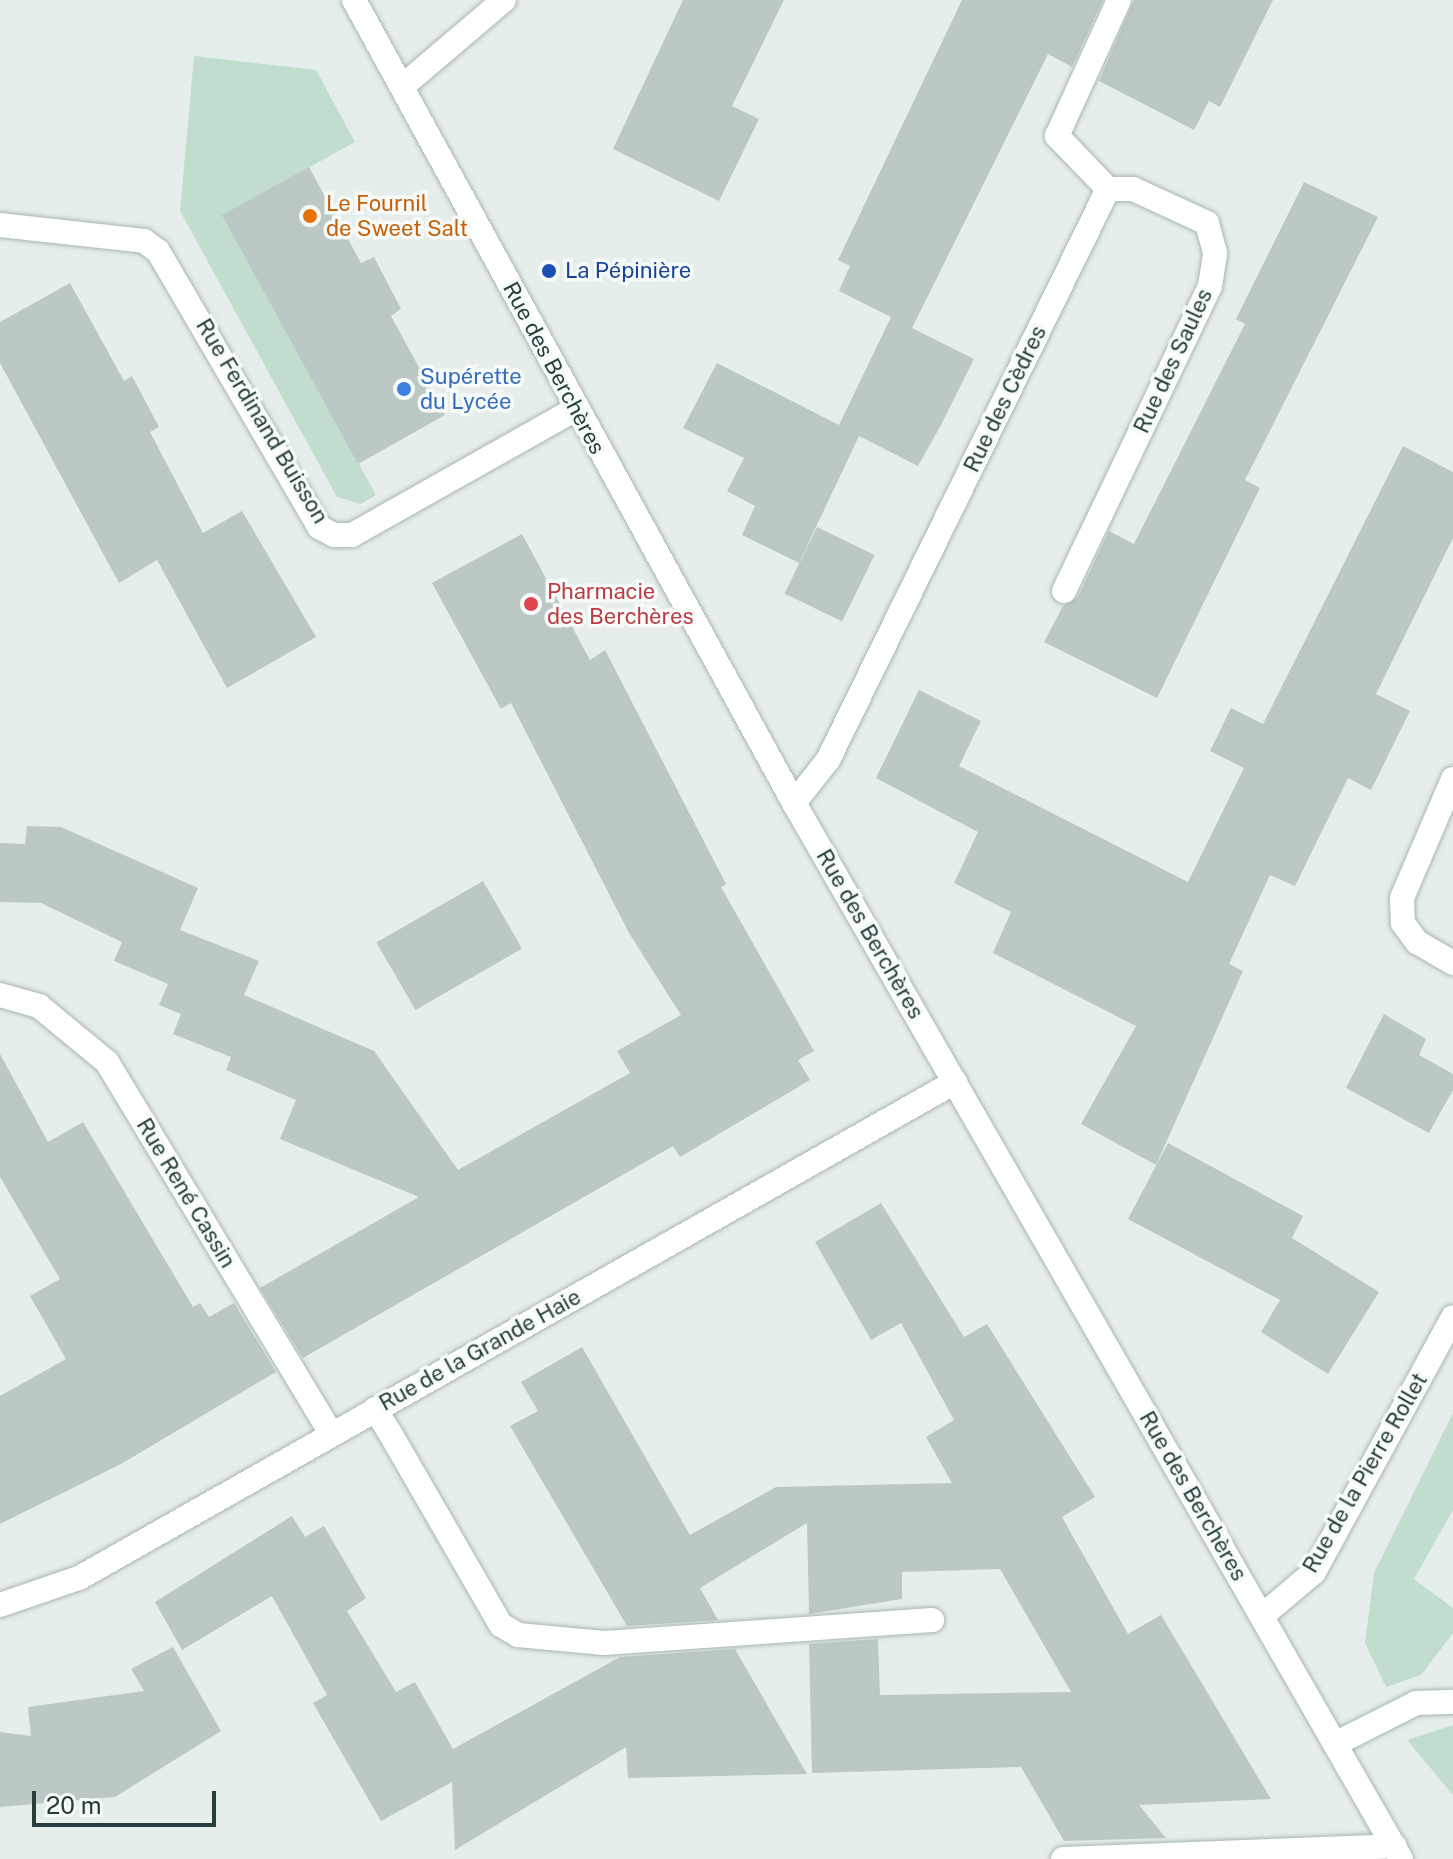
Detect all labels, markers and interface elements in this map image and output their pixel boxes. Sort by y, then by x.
place label: Le Fournil de Sweet Salt [326,190,468,242]
marker: Le Fournil de Sweet Salt [301,207,319,225]
place label: La Pépinière [565,258,691,284]
marker: La Pépinière [540,262,558,280]
street label: Rue des Berchères [497,277,611,459]
street label: Rue des Saules [1128,284,1218,438]
street label: Rue Ferdinand Buisson [190,314,334,528]
street label: Rue des Cèdres [958,321,1052,477]
place label: Supérette du Lycée [420,363,522,414]
marker: Supérette du Lycée [395,380,413,398]
place label: Pharmacie des Berchères [547,578,694,630]
marker: Pharmacie des Berchères [522,595,540,613]
street label: Rue des Berchères [811,844,929,1024]
street label: Rue René Cassin [131,1113,241,1273]
street label: Rue de la Grande Haie [374,1283,586,1417]
street label: Rue de la Pierre Rollet [1297,1368,1433,1578]
street label: Rue des Berchères [1134,1406,1252,1586]
scale bar [36,1775,220,1825]
text: 20 m [46,1791,102,1819]

